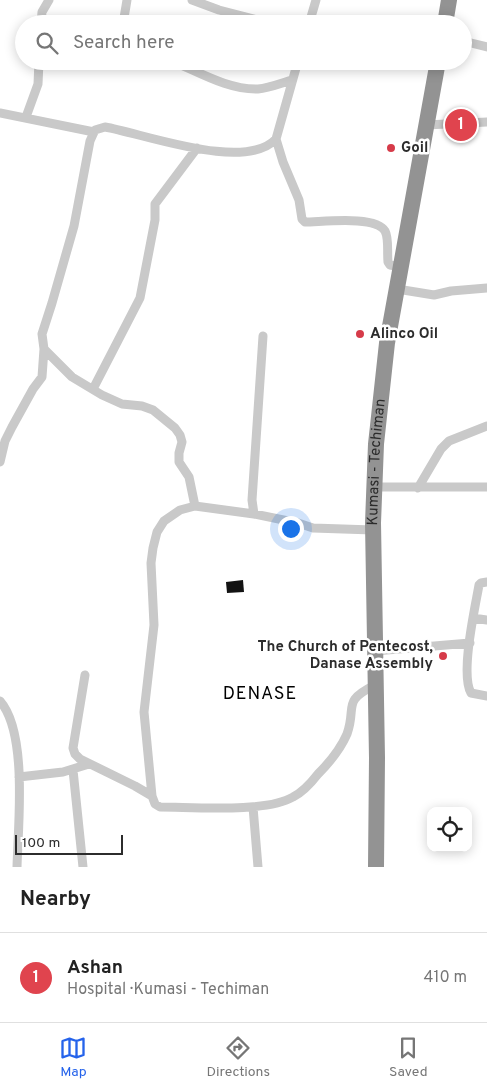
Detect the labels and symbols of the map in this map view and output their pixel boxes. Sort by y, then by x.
pin: 1 [445,106,477,144]
place label: Goil [401,139,428,158]
marker: Goil [385,142,397,154]
place label: Alinco Oil [370,325,438,344]
marker: Alinco Oil [354,328,366,340]
street label: Kumasi - Techiman [363,398,390,526]
your location [278,516,304,542]
place label: The Church of Pentecost, Danase Assembly [258,638,433,674]
marker: The Church of Pentecost, Danase Assembly [437,650,449,662]
district label: DENASE [223,683,297,706]
scale bar [15,832,122,855]

